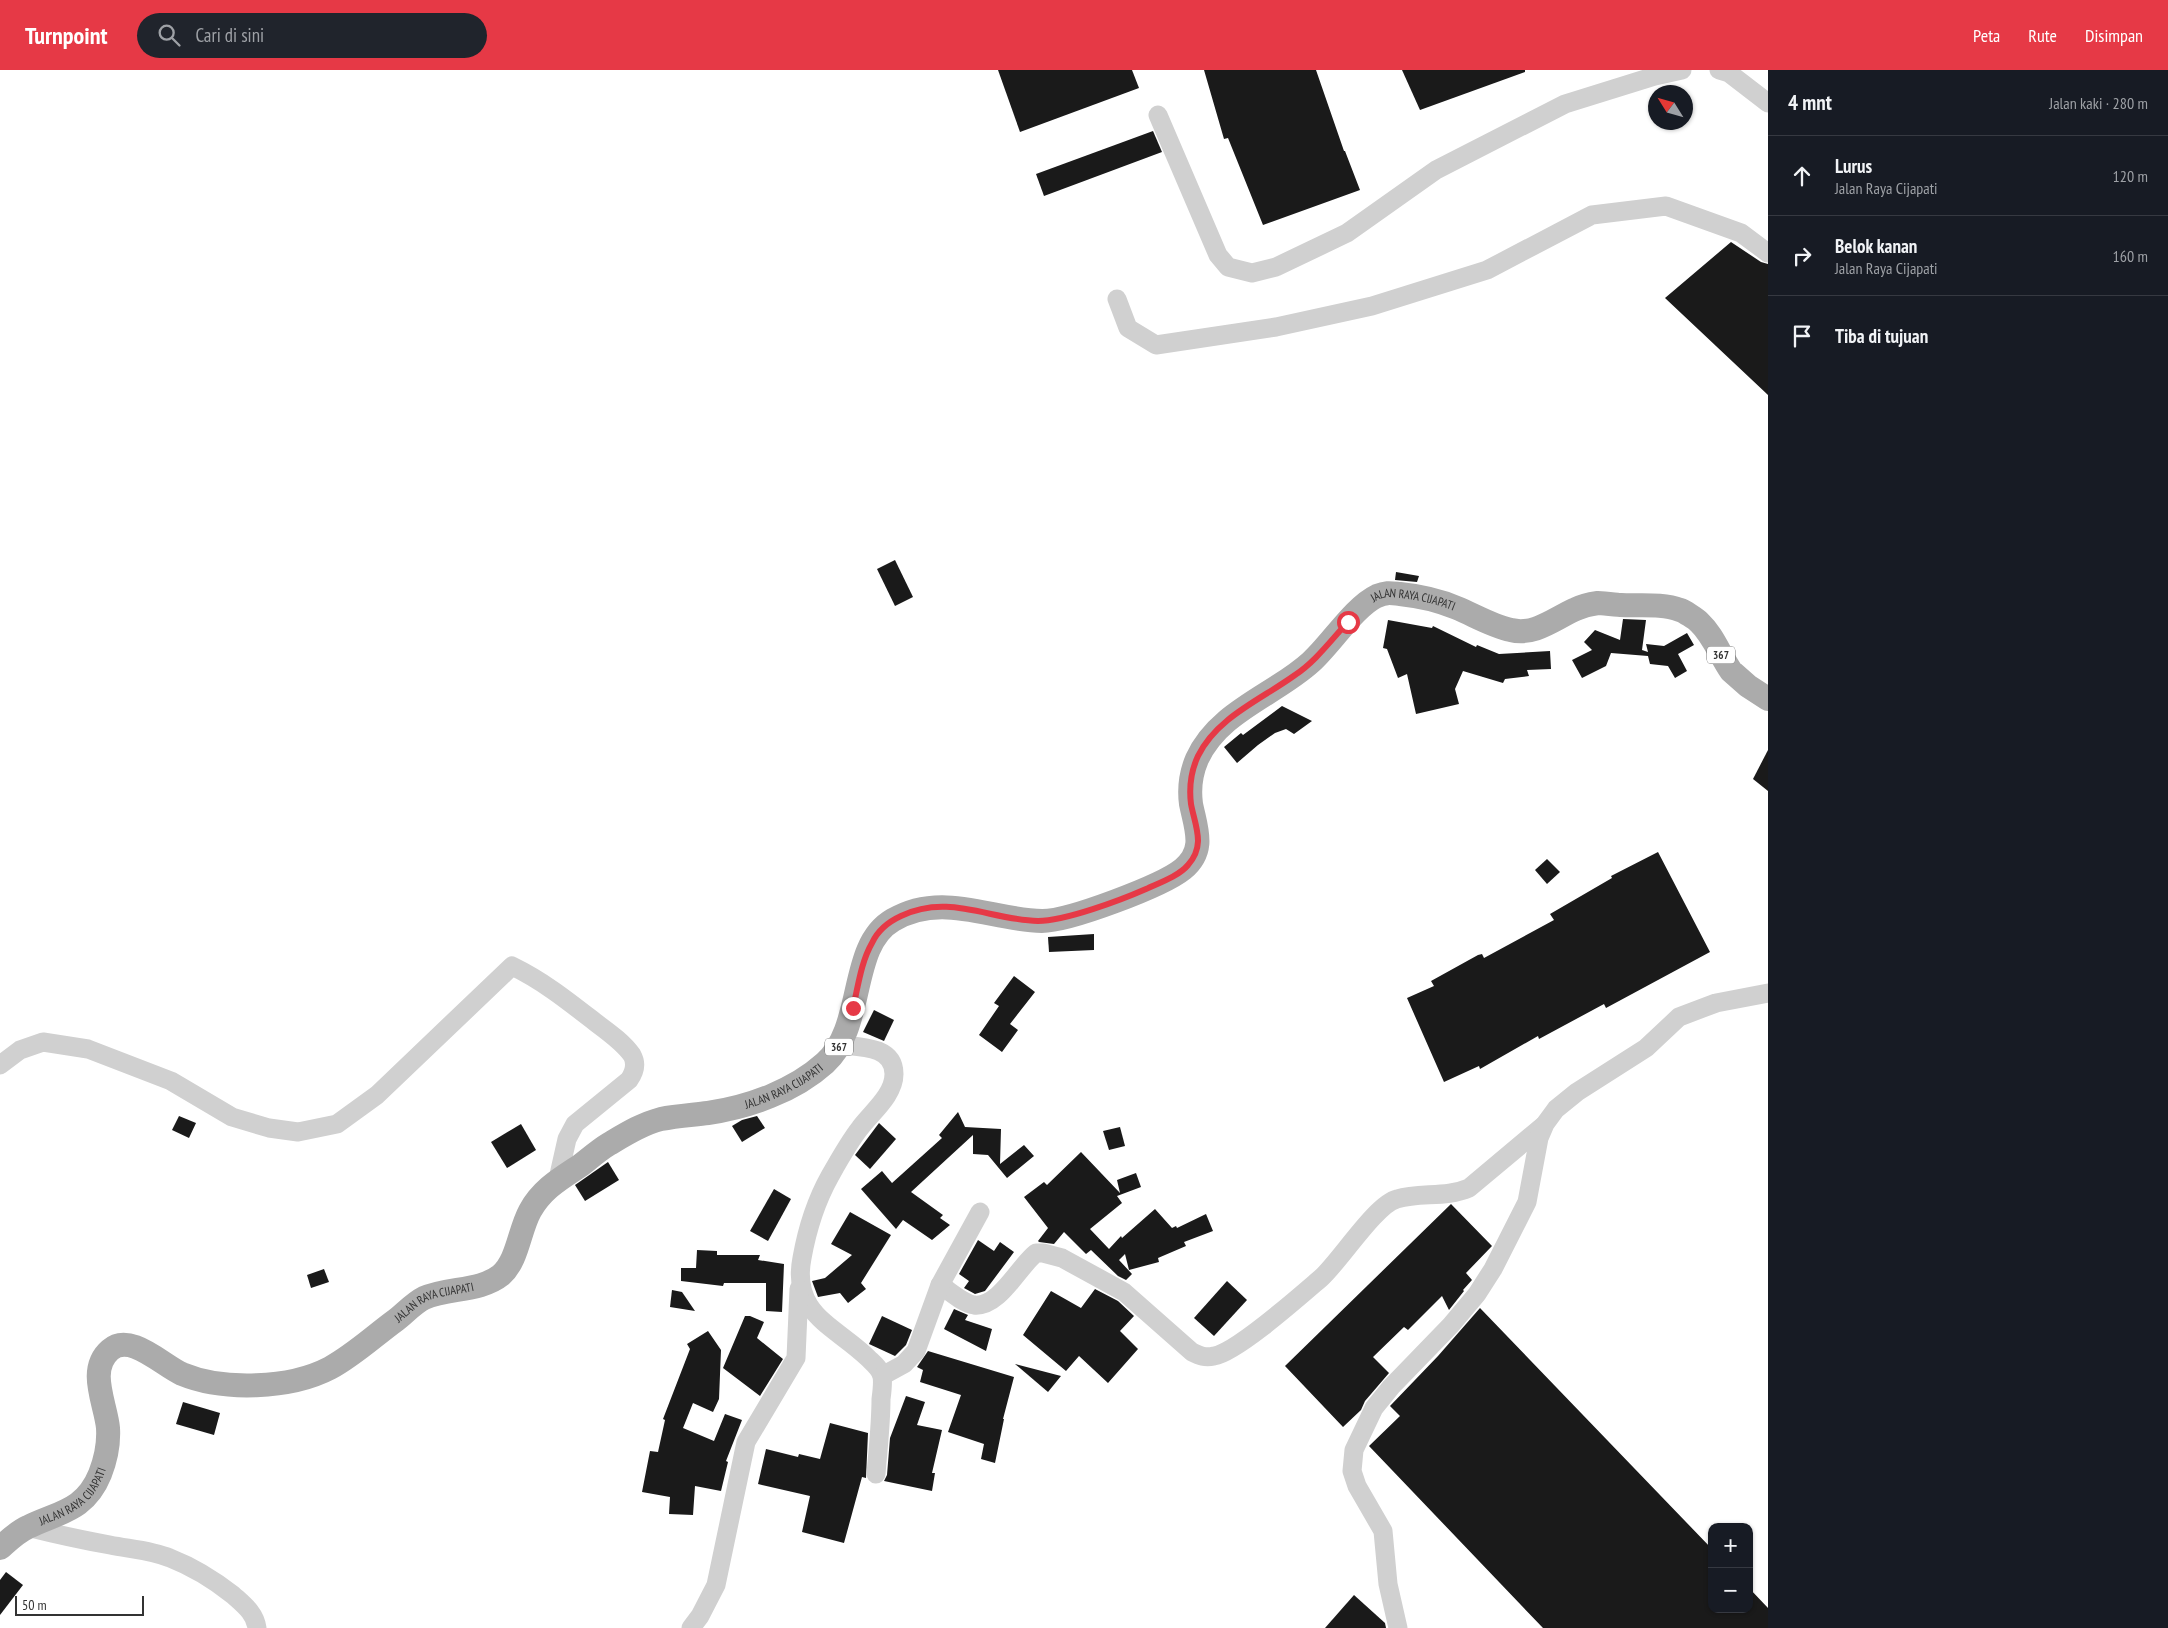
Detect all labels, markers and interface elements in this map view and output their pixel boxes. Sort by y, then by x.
search box [137,13,487,58]
text: Turnpoint [25,20,107,51]
icon: search [155,21,183,49]
text: Cari di sini [195,23,264,47]
text: Peta [1973,24,2000,47]
text: Rute [2028,24,2057,47]
text: Disimpan [2085,24,2143,47]
north arrow [1648,85,1693,130]
text: 4 mnt [1788,89,1832,116]
text: Jalan kaki · 280 m [2049,93,2148,113]
text: Lurus [1835,154,1872,178]
icon: ahead [1788,162,1816,190]
text: 120 m [2113,166,2148,186]
text: Jalan Raya Cijapati [1835,178,1938,198]
text: Belok kanan [1835,234,1917,258]
icon: right [1788,242,1816,270]
text: 160 m [2113,246,2148,266]
text: Jalan Raya Cijapati [1835,258,1938,278]
icon: arrive [1788,322,1816,350]
text: Tiba di tujuan [1835,324,1928,348]
street label: JALAN RAYA CIJAPATI [1367,585,1458,614]
route start [1337,611,1360,634]
road number: 367 [1707,646,1735,664]
route end [842,997,865,1020]
road number: 367 [825,1039,853,1056]
street label: JALAN RAYA CIJAPATI [742,1060,826,1112]
street label: JALAN RAYA CIJAPATI [390,1279,475,1326]
street label: JALAN RAYA CIJAPATI [36,1465,109,1529]
map controls [1708,1523,1753,1613]
button: + [1708,1523,1753,1568]
button: − [1708,1568,1753,1613]
scale bar [15,1593,144,1616]
text: 50 m [22,1596,47,1614]

